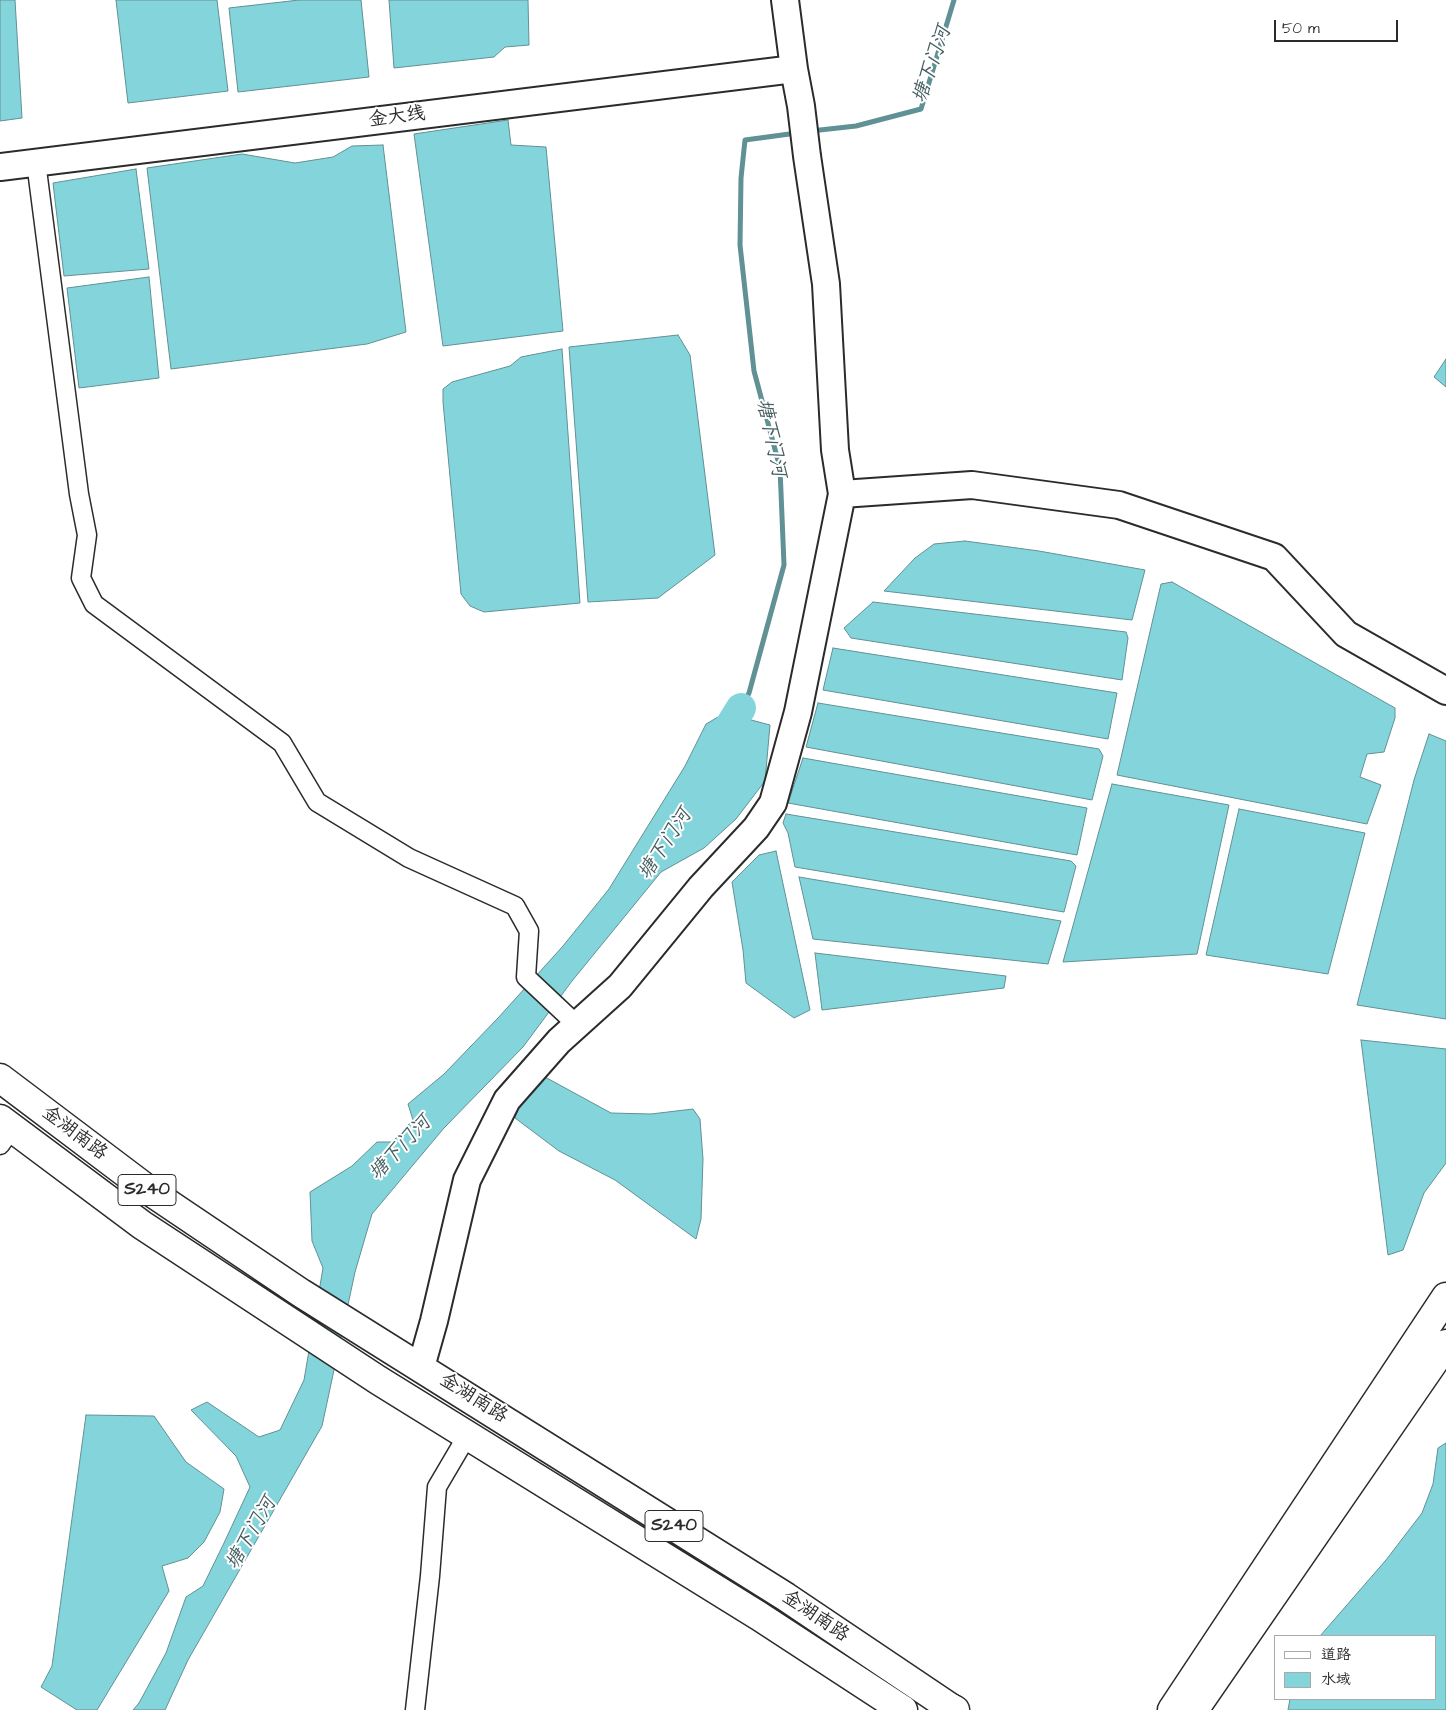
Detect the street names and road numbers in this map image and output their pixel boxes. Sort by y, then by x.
street label: 金大线 [367,103,427,133]
street label: 金湖南路 [37,1102,111,1166]
road number: S240 [118,1174,176,1206]
street label: 金湖南路 [435,1369,511,1429]
road number: S240 [645,1510,703,1542]
street label: 金湖南路 [777,1586,853,1648]

